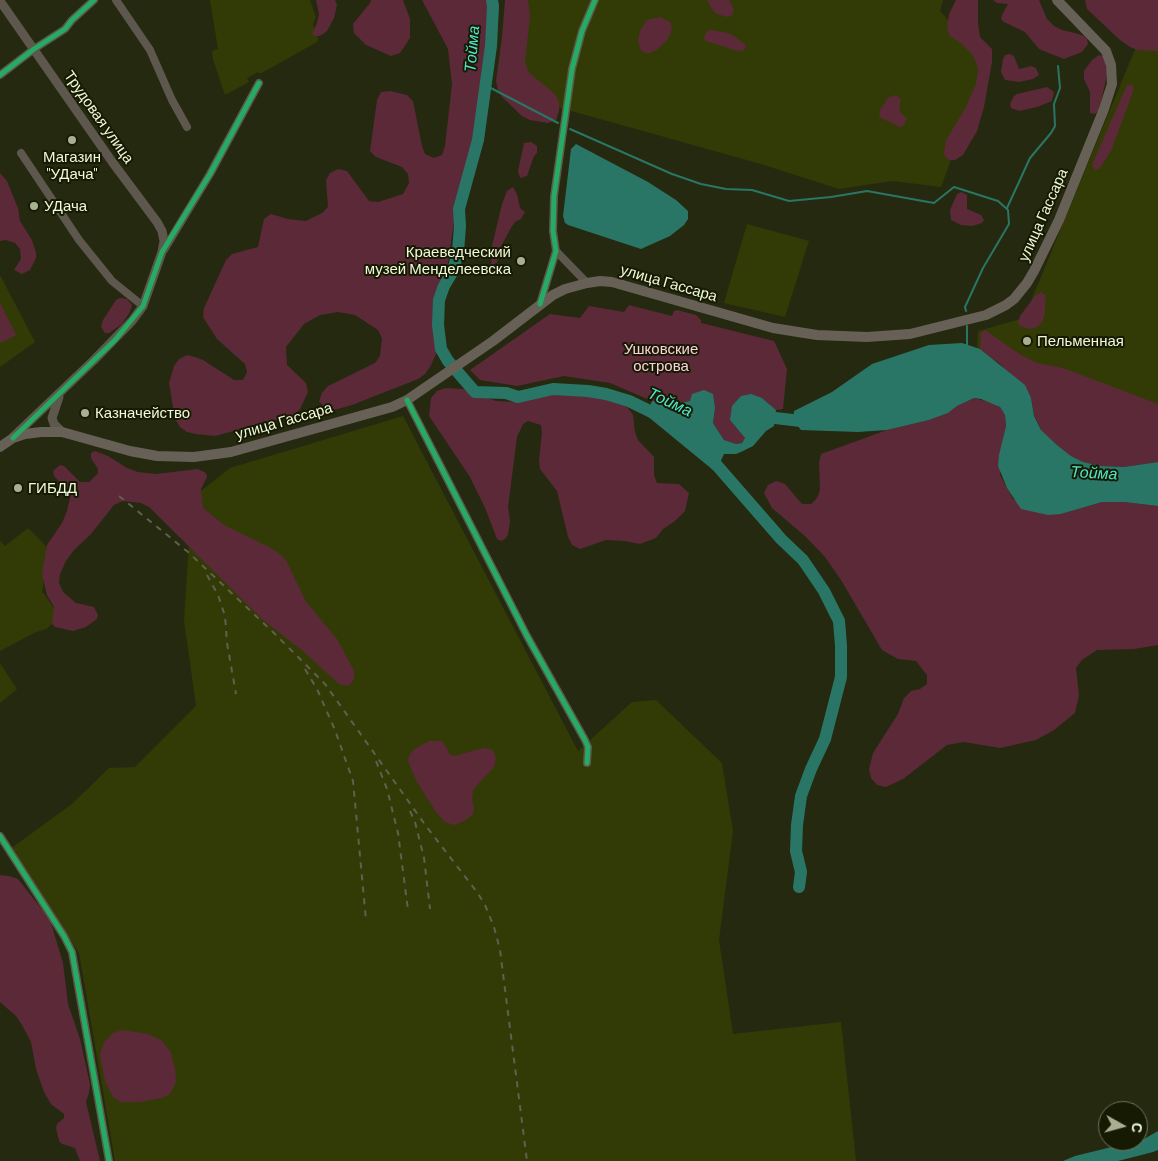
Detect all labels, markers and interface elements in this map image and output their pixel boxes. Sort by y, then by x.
water label: Тойма [460,25,484,73]
street label: Трудовая улица [60,67,138,167]
marker: Магазин "УДача" [66,134,78,146]
place label: Магазин "УДача" [43,148,101,183]
street label: улица Гассара [1014,166,1072,264]
place label: УДача [44,197,87,215]
marker: УДача [28,200,40,212]
place label: Краеведческий музей Менделеевска [365,243,511,278]
marker: Краеведческий музей Менделеевска [515,255,527,267]
street label: улица Гассара [619,261,719,305]
place label: Пельменная [1037,332,1124,350]
marker: Пельменная [1021,335,1033,347]
park label: Ушковские острова [624,340,698,375]
water label: Тойма [645,383,695,421]
street label: улица Гассара [234,399,334,443]
place label: Казначейство [95,404,190,422]
marker: Казначейство [79,407,91,419]
water label: Тойма [1070,462,1118,484]
place label: ГИБДД [28,479,77,497]
marker: ГИБДД [12,482,24,494]
north arrow [1098,1101,1148,1151]
text: С [1128,1122,1146,1134]

